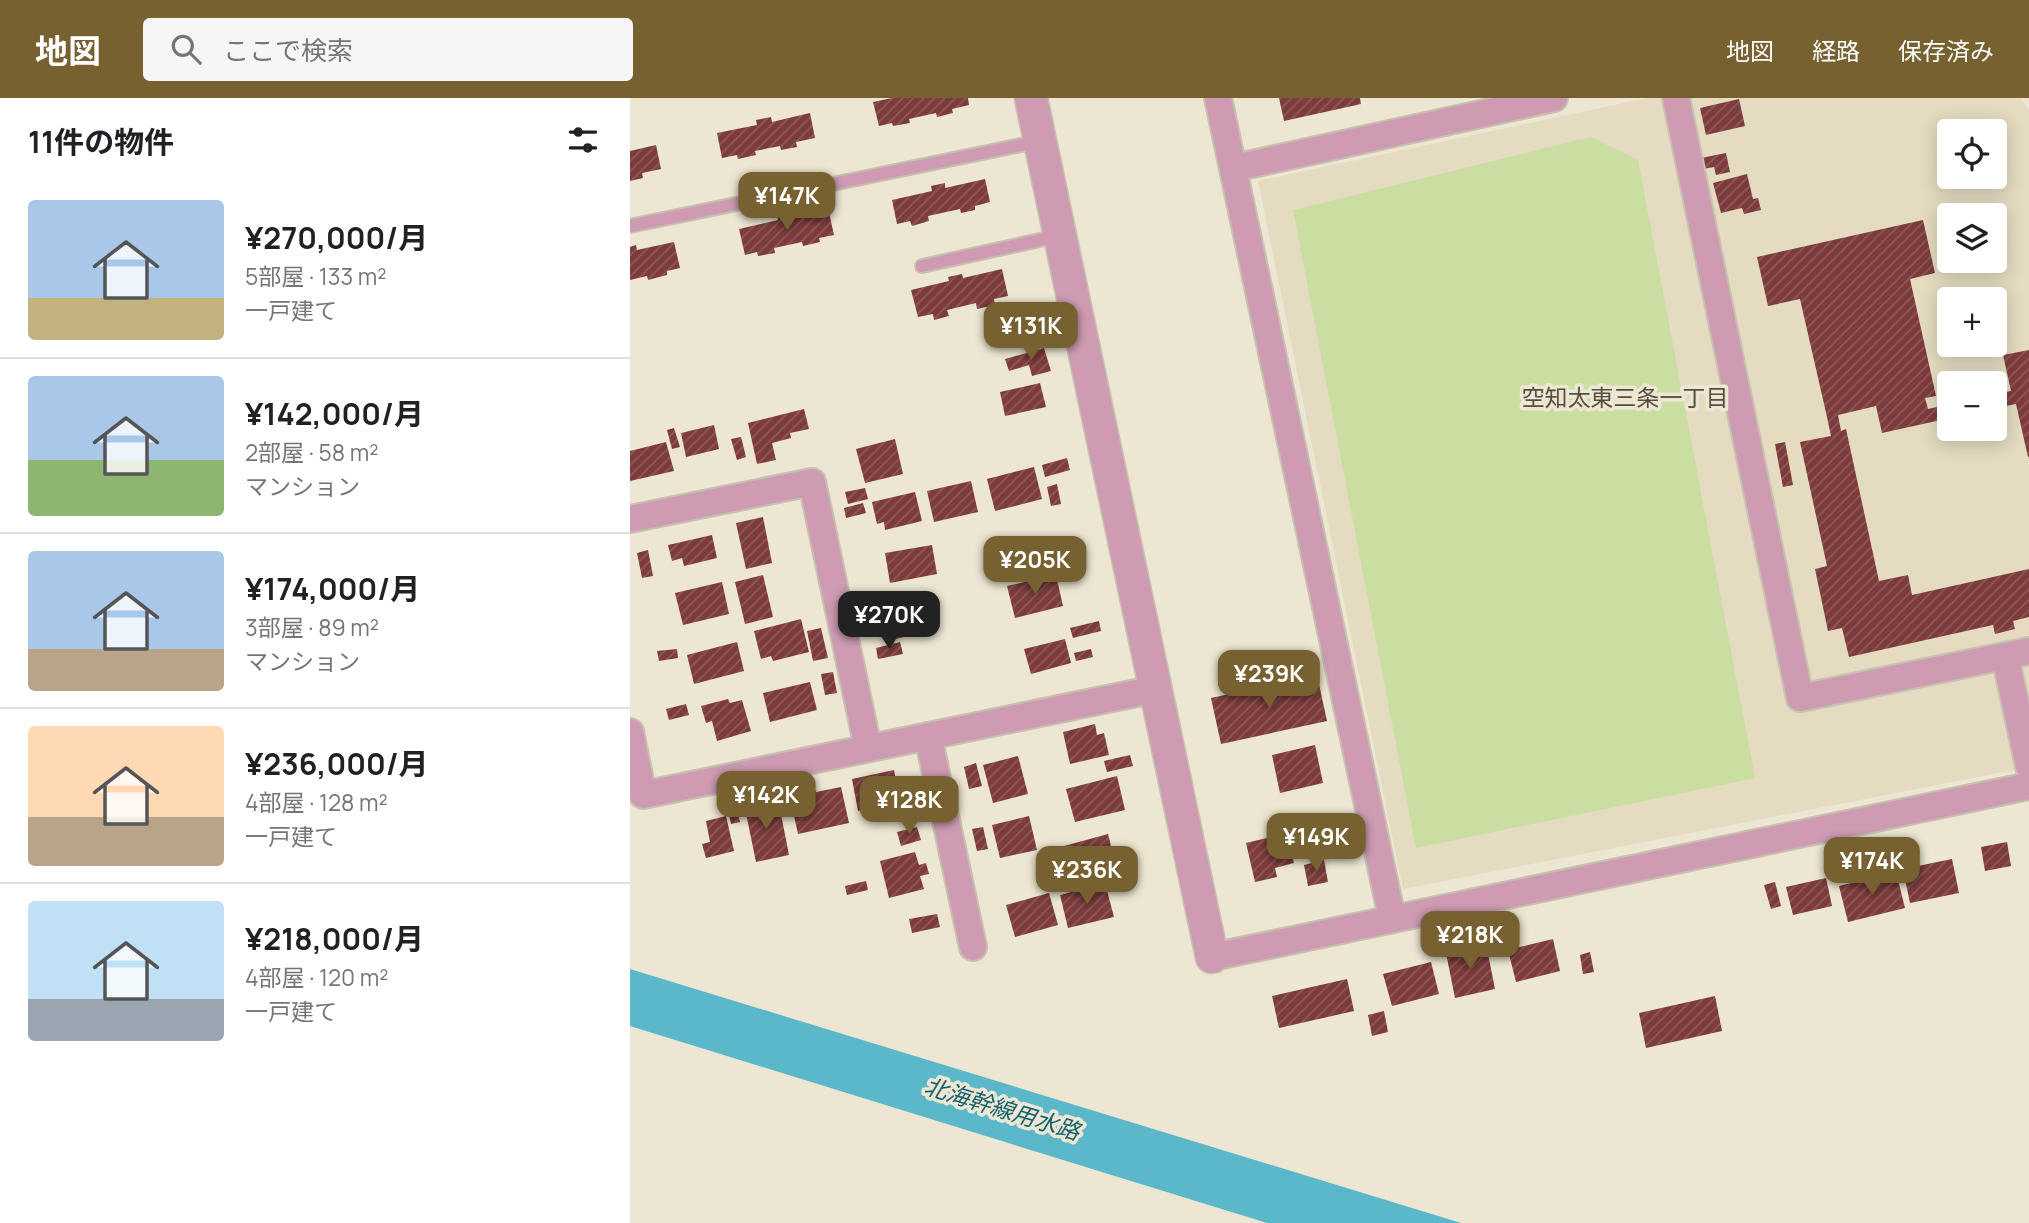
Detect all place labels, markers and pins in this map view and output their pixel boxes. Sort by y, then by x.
pin: ¥147K [738,172,836,232]
pin: ¥131K [982,302,1080,362]
pin: ¥205K [986,536,1084,596]
pin: ¥270K [840,592,938,651]
pin: ¥239K [1220,650,1318,710]
pin: ¥142K [717,772,815,831]
pin: ¥128K [860,776,958,836]
pin: ¥149K [1267,814,1365,873]
pin: ¥174K [1823,838,1921,897]
pin: ¥236K [1038,846,1136,906]
pin: ¥218K [1421,912,1519,971]

